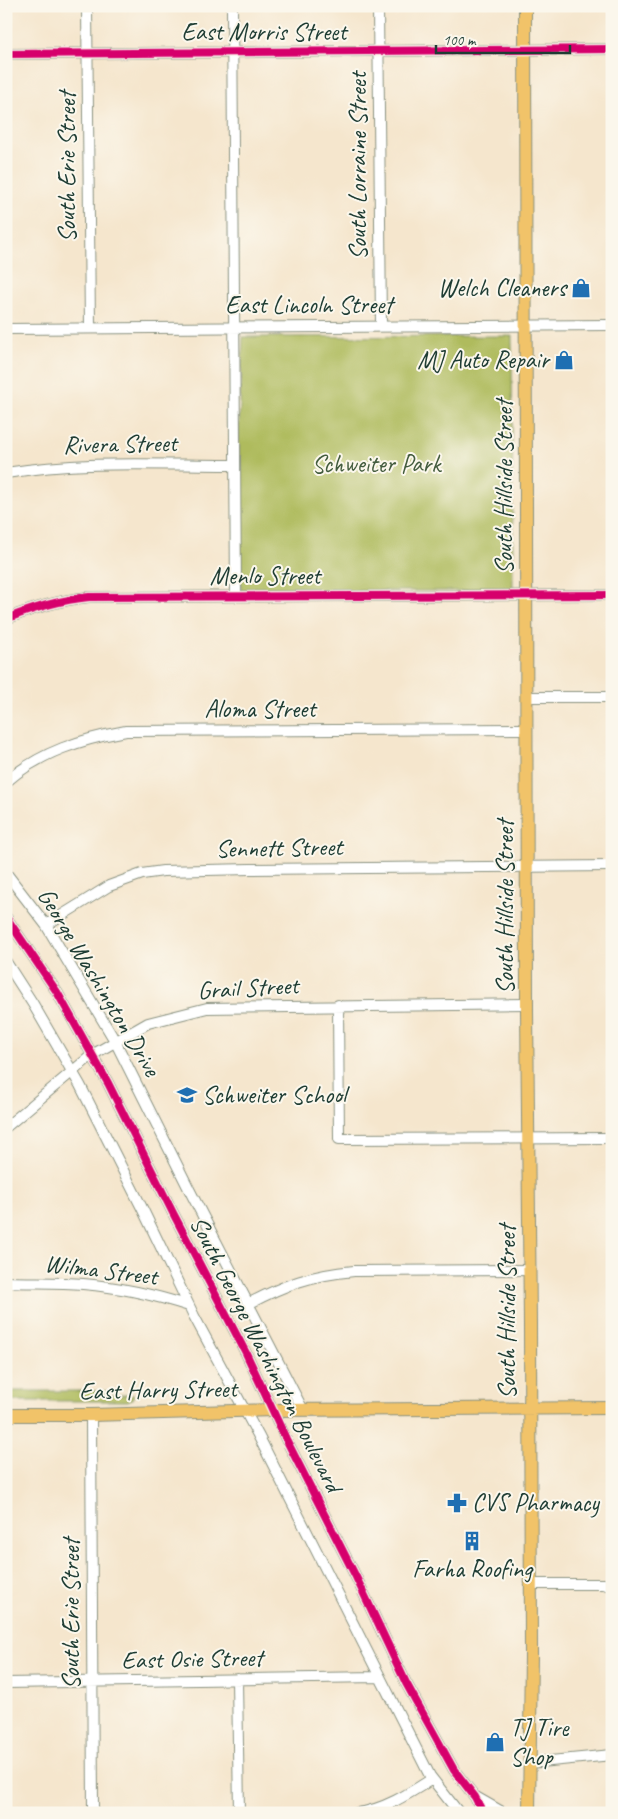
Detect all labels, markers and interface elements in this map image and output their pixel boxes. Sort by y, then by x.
street label: East Morris Street [181,16,349,48]
scale bar [436,22,569,54]
text: 100 m [443,31,477,50]
street label: South Lorraine Street [342,69,374,260]
street label: South Erie Street [51,88,83,243]
place label: Welch Cleaners [438,272,568,304]
shop icon: Welch Cleaners [570,277,592,299]
street label: East Lincoln Street [225,289,396,321]
place label: MJ Auto Repair [417,344,551,376]
shop icon: MJ Auto Repair [553,349,575,371]
street label: South Hillside Street [488,396,520,574]
street label: Rivera Street [63,427,180,461]
park label: Schweiter Park [312,448,442,480]
street label: Menlo Street [210,560,323,592]
street label: Aloma Street [205,693,318,725]
street label: South Hillside Street [489,816,521,994]
street label: Sennett Street [215,831,345,865]
street label: George Washington Drive [30,882,169,1084]
street label: Grail Street [197,969,302,1007]
place label: Schweiter School [202,1079,351,1111]
school or university icon: Schweiter School [176,1084,198,1106]
street label: South George Washington Boulevard [182,1211,351,1501]
street label: South Hillside Street [491,1221,523,1399]
street label: Wilma Street [43,1247,162,1293]
street label: East Harry Street [79,1373,240,1407]
place label: CVS Pharmacy [472,1487,600,1519]
pharmacy icon: CVS Pharmacy [446,1492,468,1514]
building icon: Farha Roofing [461,1530,483,1552]
street label: South Erie Street [55,1535,87,1690]
place label: Farha Roofing [412,1553,534,1585]
street label: East Osie Street [121,1642,267,1676]
place label: TJ Tire Shop [510,1712,570,1773]
shop icon: TJ Tire Shop [484,1731,506,1753]

